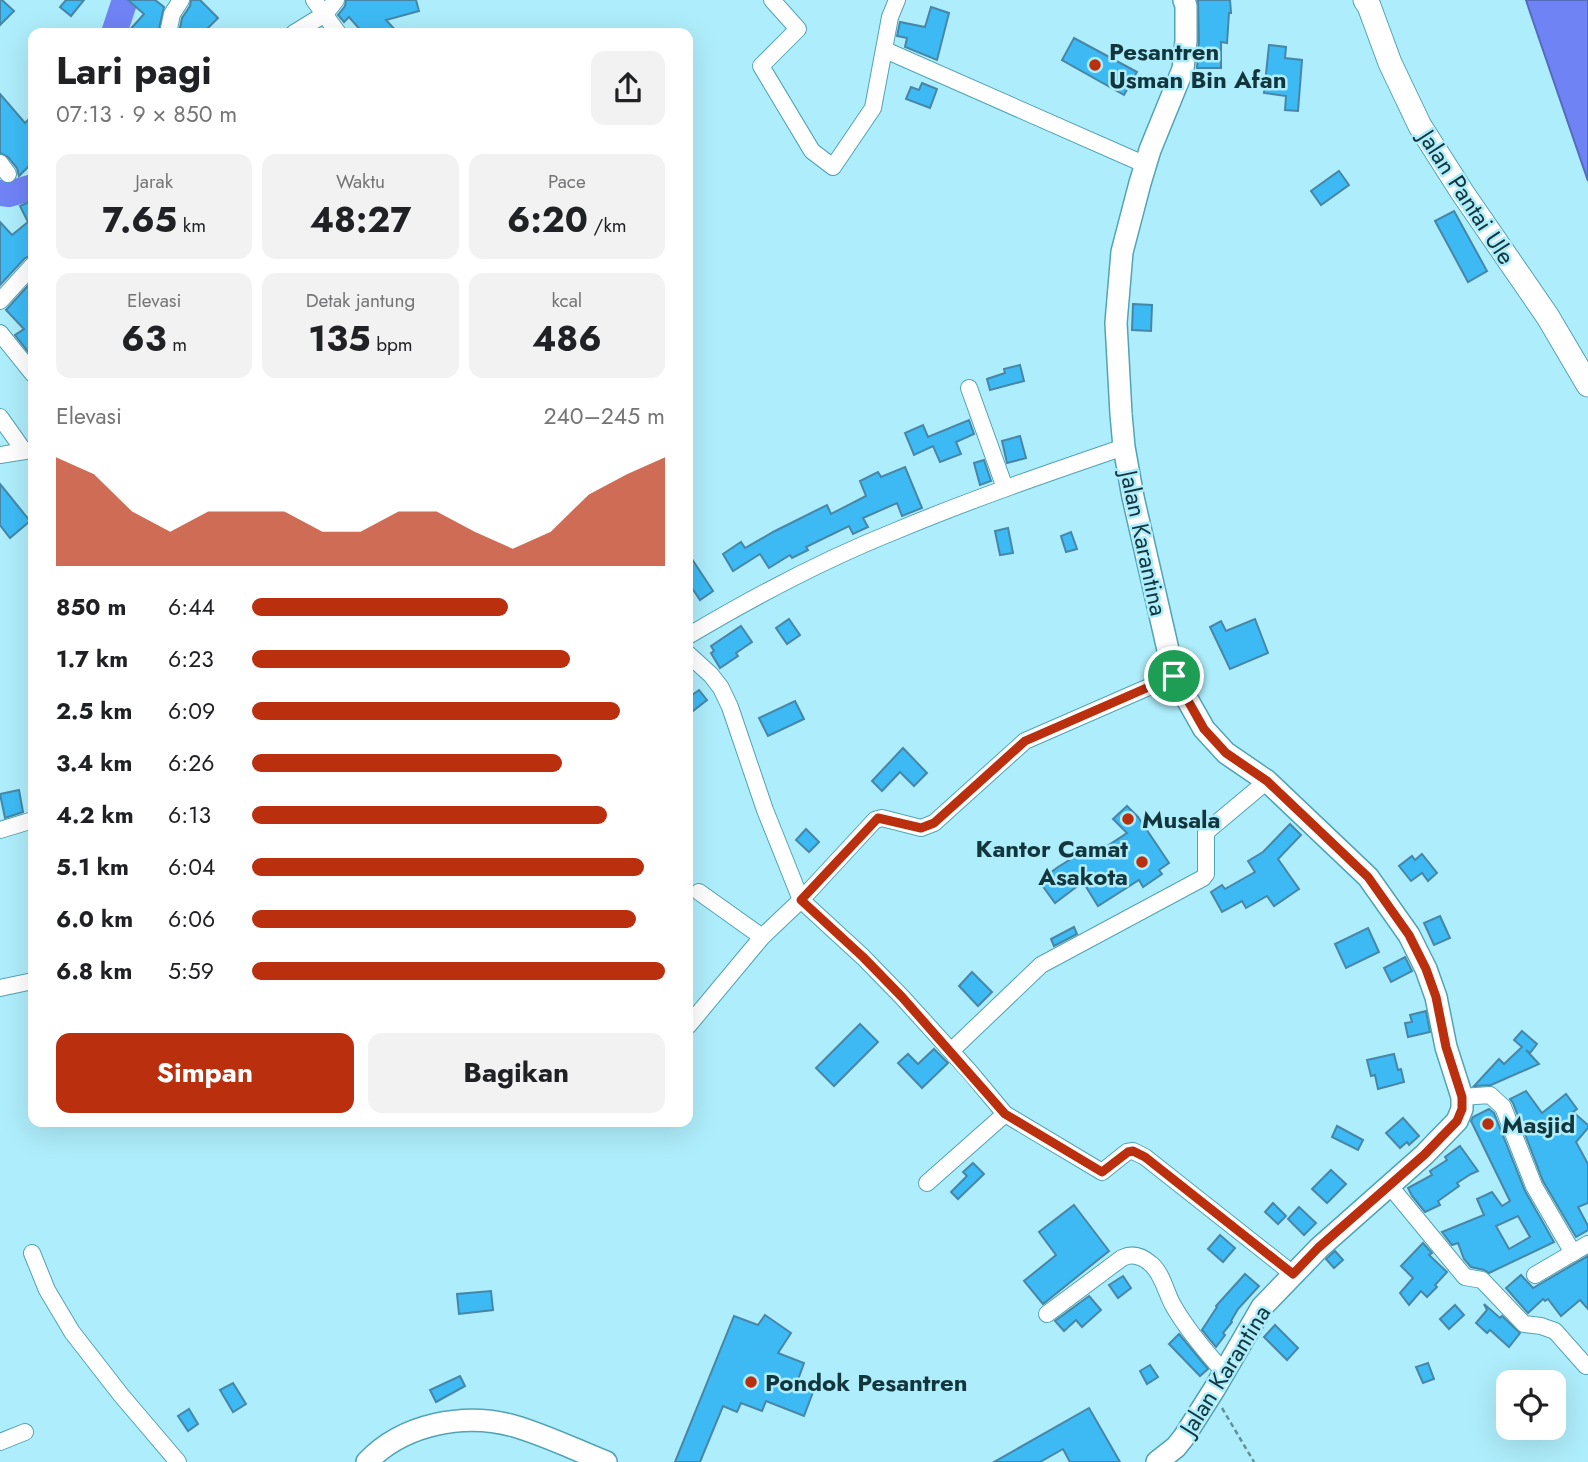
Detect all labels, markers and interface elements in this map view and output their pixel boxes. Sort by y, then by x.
place label: Pesantren Usman Bin Afan [1109,34,1287,97]
text: Lari pagi [56,43,212,98]
button: share [591,51,665,125]
marker: Pesantren Usman Bin Afan [1087,57,1103,73]
text: 07:13 · 9 × 850 m [56,97,237,131]
street label: Jalan Pantai Ule [1409,120,1524,271]
text: Jarak [135,168,173,195]
text: Waktu [336,168,385,195]
text: Pace [548,168,586,195]
text: 7.65 [102,195,177,245]
text: 48:27 [310,195,411,245]
text: 6:20 [507,195,588,245]
text: km [177,212,206,239]
text: /km [588,212,627,239]
text: Elevasi [127,287,181,314]
text: Detak jantung [306,287,415,314]
text: kcal [551,287,582,314]
text: 63 [121,314,166,364]
text: 135 [308,314,370,364]
text: 486 [532,314,602,364]
text: m [166,331,187,358]
text: bpm [370,331,413,358]
text: Elevasi [56,399,122,433]
text: 240–245 m [543,399,665,433]
street label: Jalan Karantina [1111,464,1176,619]
text: 850 m [56,590,126,624]
text: 6:44 [168,590,215,624]
text: 1.7 km [56,642,128,676]
text: 6:23 [168,642,214,676]
pin [1144,646,1204,706]
icon: arrive [1155,657,1193,695]
text: 2.5 km [56,694,132,728]
text: 6:09 [168,694,215,728]
text: 3.4 km [56,746,132,780]
text: 6:26 [168,746,214,780]
text: 4.2 km [56,798,134,832]
text: 6:13 [168,798,211,832]
place label: Musala [1142,802,1220,837]
marker: Musala [1120,811,1136,827]
place label: Kantor Camat Asakota [976,831,1128,894]
text: 5.1 km [56,850,129,884]
text: 6:04 [168,850,215,884]
marker: Kantor Camat Asakota [1134,854,1150,870]
text: 6.0 km [56,902,133,936]
text: 6:06 [168,902,215,936]
text: 6.8 km [56,954,132,988]
text: 5:59 [168,954,214,988]
button: Simpan [56,1033,354,1113]
button: Bagikan [368,1033,665,1113]
place label: Masjid [1502,1107,1575,1142]
marker: Masjid [1480,1116,1496,1132]
street label: Jalan Karantina [1169,1298,1279,1444]
place label: Pondok Pesantren [765,1365,968,1400]
map controls [1496,1370,1566,1440]
button: locate [1496,1370,1566,1440]
marker: Pondok Pesantren [743,1374,759,1390]

